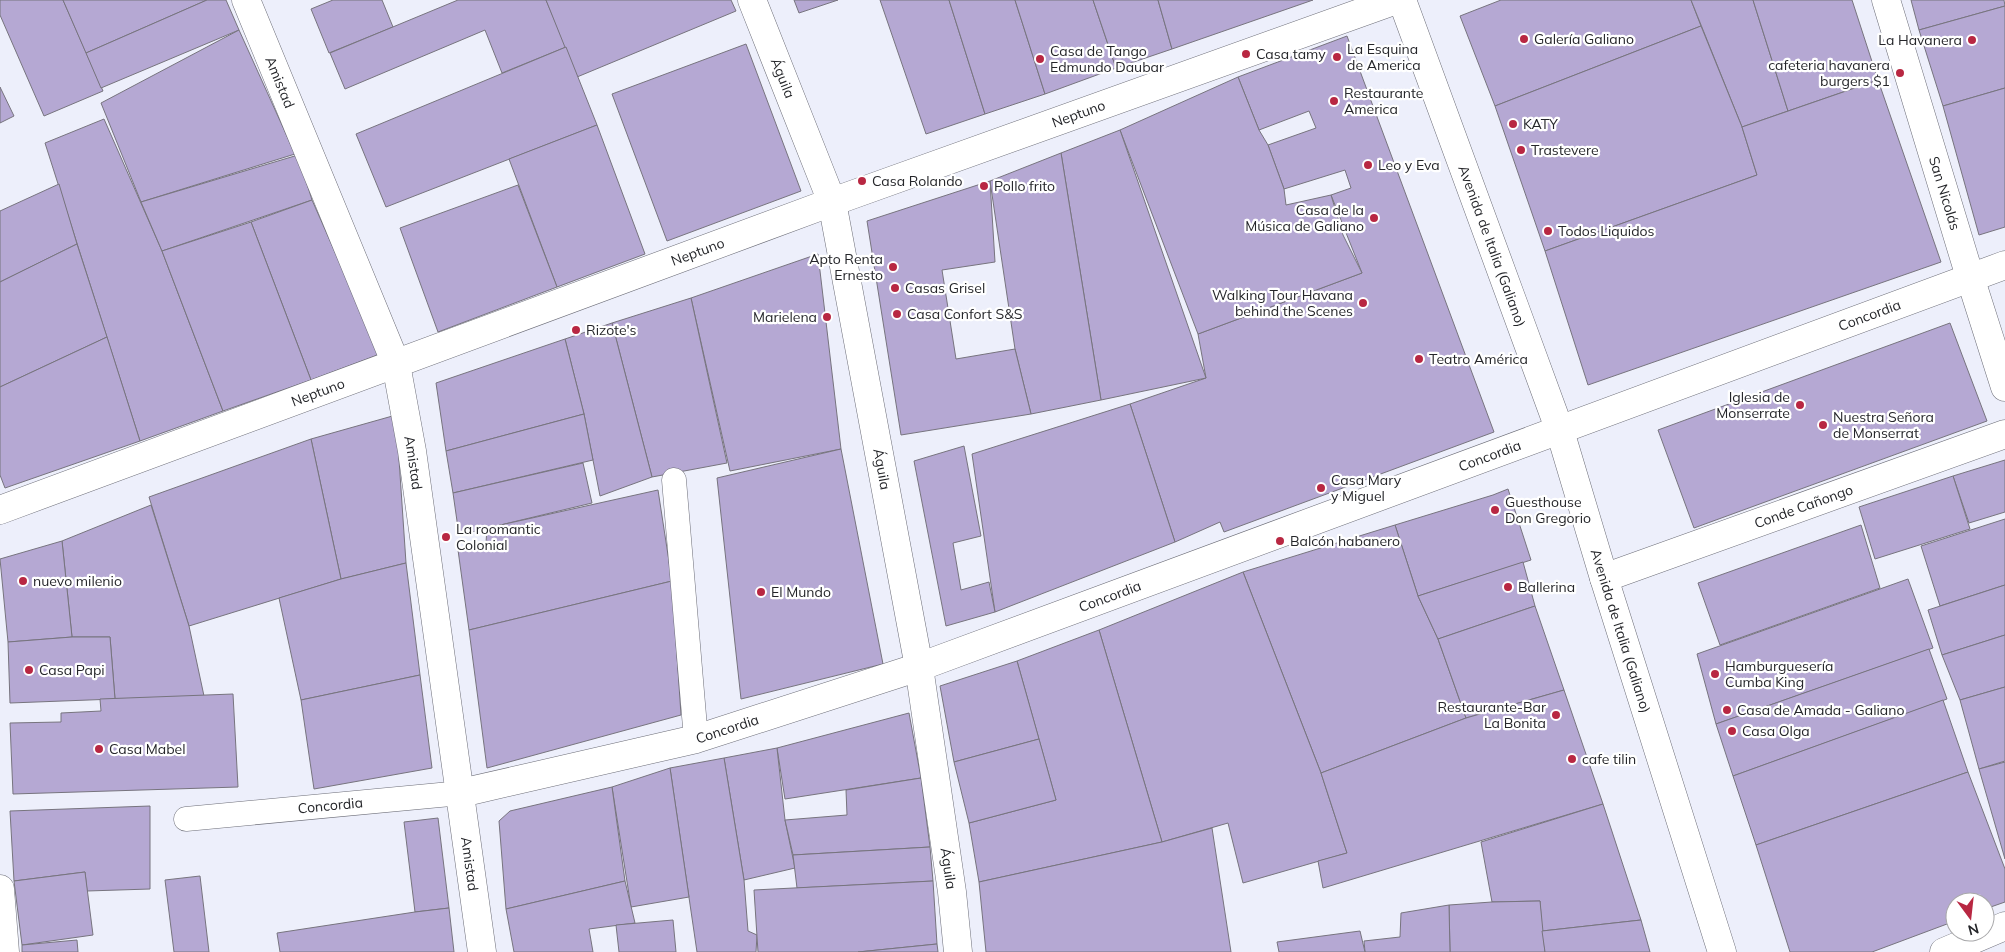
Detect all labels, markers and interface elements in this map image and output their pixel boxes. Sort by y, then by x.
place label: Galería Galiano [1534,30,1634,48]
place label: La Havanera [1878,31,1962,49]
marker: Galería Galiano [1518,33,1530,45]
marker: La Havanera [1966,34,1978,46]
place label: La Esquina de America [1347,40,1421,74]
place label: Casa de Tango Edmundo Daubar [1050,42,1165,76]
place label: Casa tamy [1256,45,1326,63]
marker: Casa tamy [1240,48,1252,60]
marker: La Esquina de America [1331,51,1343,63]
marker: Casa de Tango Edmundo Daubar [1034,53,1046,65]
street label: Amistad [261,54,299,111]
street label: Águila [767,55,799,101]
place label: cafeteria havanera burgers $1 [1768,56,1890,90]
marker: cafeteria havanera burgers $1 [1894,67,1906,79]
place label: Restaurante America [1344,84,1423,118]
marker: Restaurante America [1328,95,1340,107]
street label: Neptuno [1049,96,1108,132]
place label: KATY [1523,115,1558,133]
marker: KATY [1507,118,1519,130]
place label: Trastevere [1531,141,1599,159]
marker: Trastevere [1515,144,1527,156]
street label: San Nicolás [1925,154,1964,232]
place label: Leo y Eva [1378,156,1440,174]
marker: Leo y Eva [1362,159,1374,171]
street label: Avenida de Italia (Galiano) [1454,163,1530,329]
place label: Casa Rolando [872,172,963,190]
marker: Casa Rolando [856,175,868,187]
place label: Pollo frito [994,177,1055,195]
marker: Pollo frito [978,180,990,192]
place label: Casa de la Música de Galiano [1245,201,1364,235]
marker: Casa de la Música de Galiano [1368,212,1380,224]
place label: Todos Liquidos [1558,222,1655,240]
marker: Todos Liquidos [1542,225,1554,237]
street label: Neptuno [669,234,727,270]
place label: Apto Renta Ernesto [809,250,883,284]
marker: Apto Renta Ernesto [887,261,899,273]
place label: Casas Grisel [905,279,985,297]
marker: Casas Grisel [889,282,901,294]
place label: Walking Tour Havana behind the Scenes [1212,286,1353,320]
street label: Concordia [1836,295,1903,335]
marker: Walking Tour Havana behind the Scenes [1357,297,1369,309]
place label: Casa Confort S&S [907,305,1023,323]
place label: Marielena [753,308,817,326]
marker: Casa Confort S&S [891,308,903,320]
marker: Marielena [821,311,833,323]
place label: Rizote's [586,321,637,339]
marker: Rizote's [570,324,582,336]
place label: Teatro América [1429,350,1528,368]
marker: Teatro América [1413,353,1425,365]
street label: Neptuno [289,374,347,410]
place label: Iglesia de Monserrate [1716,388,1790,422]
marker: Iglesia de Monserrate [1794,399,1806,411]
place label: Nuestra Señora de Monserrat [1833,408,1934,442]
marker: Nuestra Señora de Monserrat [1817,419,1829,431]
street label: Amistad [400,434,426,491]
street label: Concordia [1456,436,1523,476]
street label: Águila [869,447,895,491]
place label: Casa Mary y Miguel [1331,471,1402,505]
street label: Conde Cañongo [1752,480,1855,532]
marker: Casa Mary y Miguel [1315,482,1327,494]
place label: Guesthouse Don Gregorio [1505,493,1591,527]
marker: Guesthouse Don Gregorio [1489,504,1501,516]
place label: La roomantic Colonial [456,520,541,554]
marker: La roomantic Colonial [440,531,452,543]
place label: Balcón habanero [1290,532,1400,550]
marker: Balcón habanero [1274,535,1286,547]
street label: Avenida de Italia (Galiano) [1587,547,1655,715]
place label: nuevo milenio [33,572,122,590]
marker: nuevo milenio [17,575,29,587]
street label: Concordia [1076,577,1144,616]
place label: Ballerina [1518,578,1575,596]
marker: Ballerina [1502,581,1514,593]
place label: El Mundo [771,583,831,601]
marker: El Mundo [755,586,767,598]
place label: Hamburguesería Cumba King [1725,657,1833,691]
place label: Casa Papi [39,661,105,679]
marker: Casa Papi [23,664,35,676]
marker: Hamburguesería Cumba King [1709,668,1721,680]
place label: Restaurante-Bar La Bonita [1437,698,1547,732]
place label: Casa de Amada - Galiano [1737,701,1904,719]
marker: Casa de Amada - Galiano [1721,704,1733,716]
marker: Restaurante-Bar La Bonita [1550,709,1562,721]
street label: Concordia [693,710,761,747]
place label: Casa Olga [1742,722,1810,740]
marker: Casa Olga [1726,725,1738,737]
place label: Casa Mabel [109,740,186,758]
marker: Casa Mabel [93,743,105,755]
place label: cafe tilin [1582,750,1636,768]
marker: cafe tilin [1566,753,1578,765]
street label: Concordia [297,793,364,817]
street label: Amistad [457,836,482,892]
street label: Águila [937,846,960,891]
north arrow [1945,892,1995,942]
text: N [1966,919,1981,940]

